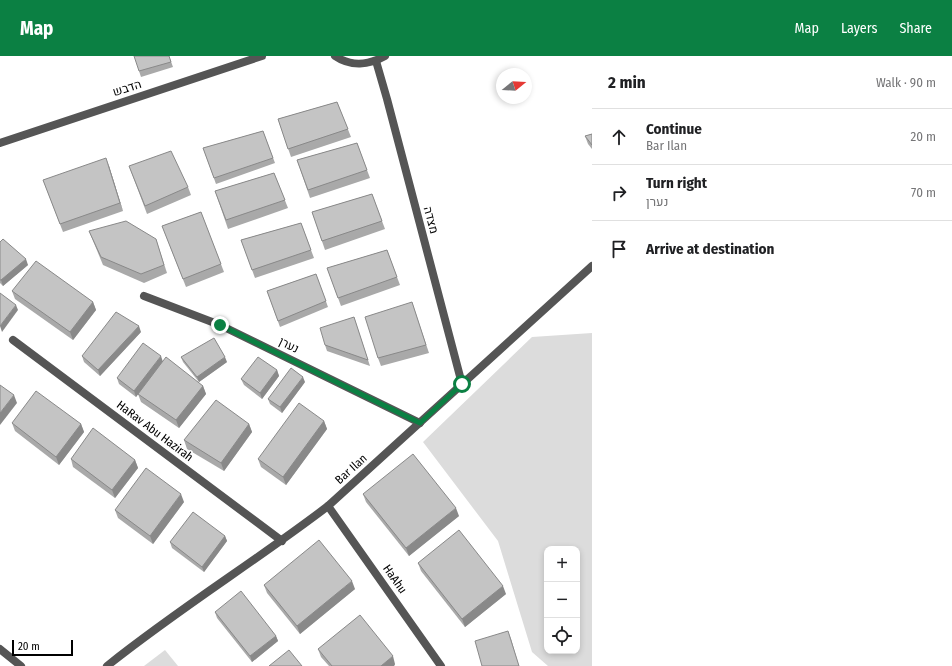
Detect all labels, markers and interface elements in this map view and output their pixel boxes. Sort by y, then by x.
text: Map [20,17,53,40]
text: Map [795,20,819,37]
text: Layers [841,20,877,37]
text: Share [899,20,932,37]
north arrow [496,68,532,104]
text: 2 min [608,72,646,93]
text: Walk · 90 m [876,75,936,90]
street label: הדבש [111,77,143,99]
text: Continue [646,120,702,138]
icon: ahead [608,126,630,148]
text: 20 m [910,129,936,144]
text: Bar Ilan [646,138,687,153]
text: Turn right [646,174,707,192]
icon: right [608,182,630,204]
text: 70 m [911,185,936,200]
text: נערן [646,194,668,209]
street label: מצדה [421,205,441,235]
icon: arrive [608,238,630,260]
text: Arrive at destination [646,240,774,258]
route end [211,316,229,334]
street label: נערן [277,334,301,356]
route start [453,375,471,393]
street label: HaRav Abu Hazirah [114,398,196,464]
street label: Bar Ilan [332,451,370,487]
map controls [544,546,580,654]
button: + [544,546,580,582]
street label: HaAhu [380,562,410,596]
button: − [544,582,580,618]
button: locate [544,618,580,654]
scale bar [12,638,73,657]
text: 20 m [18,640,40,653]

